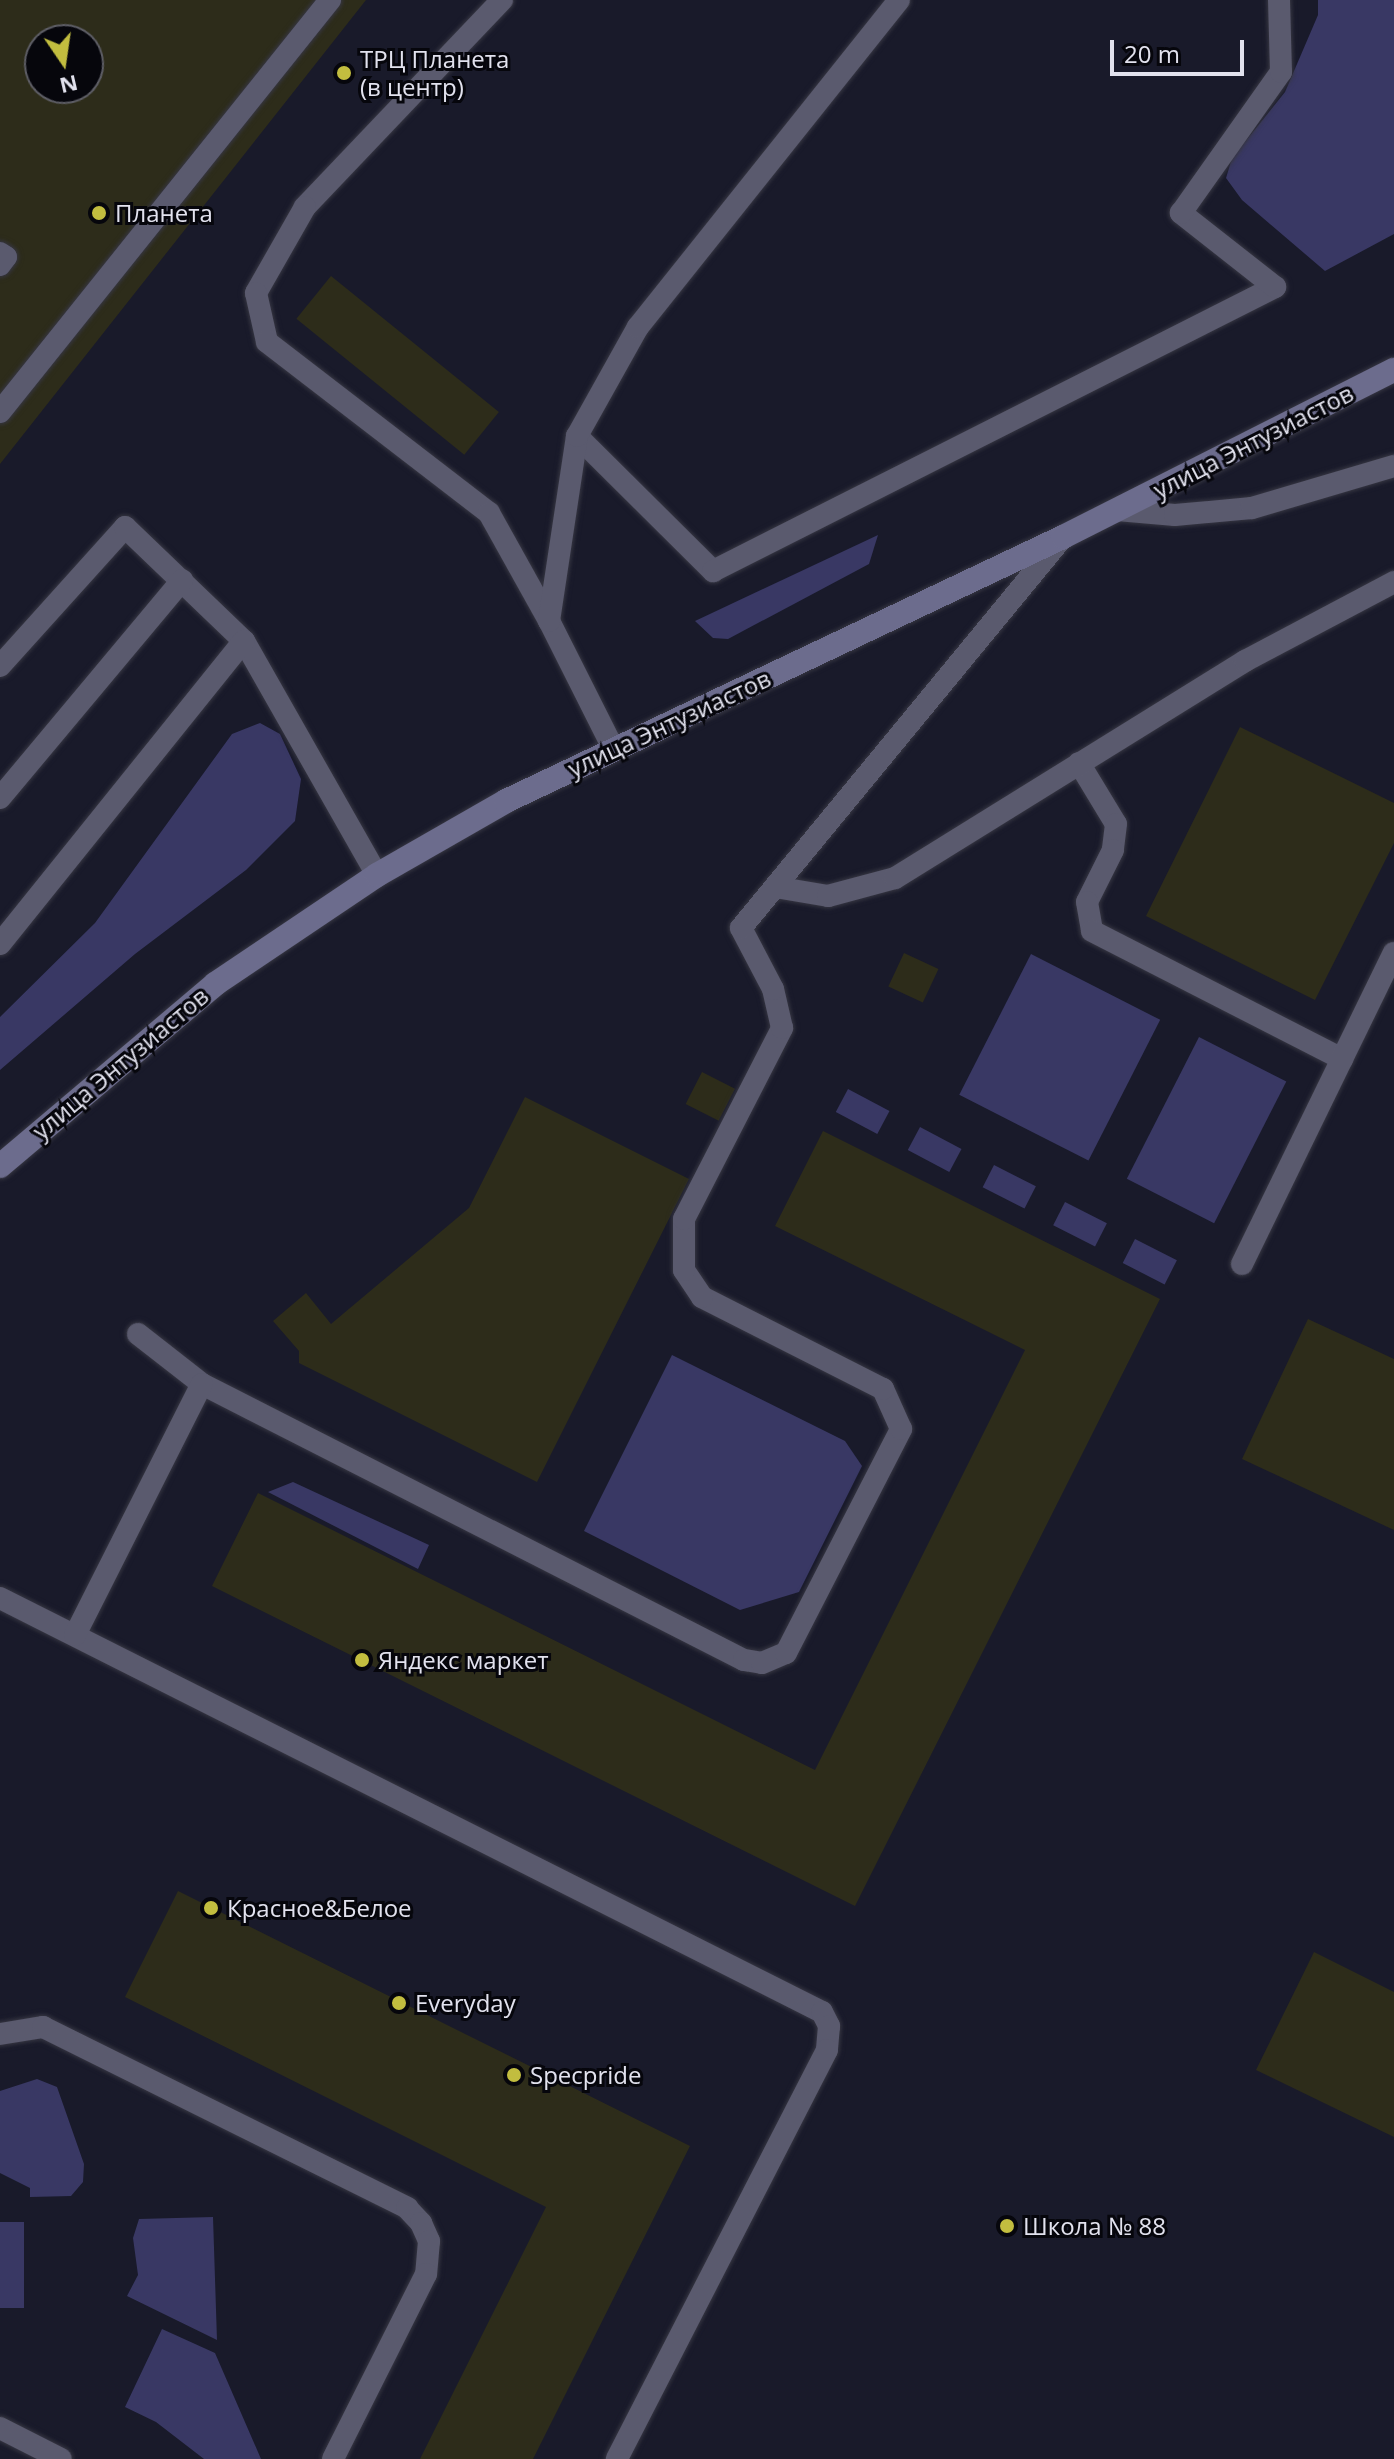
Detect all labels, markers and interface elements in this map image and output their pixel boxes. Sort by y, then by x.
north arrow [24,24,104,104]
scale bar [1114,24,1248,74]
text: 20 m [1124,37,1180,70]
place label: ТРЦ Планета (в центр) [360,45,509,101]
marker: ТРЦ Планета (в центр) [335,64,353,82]
text: N [57,69,81,102]
place label: Планета [115,199,213,227]
marker: Планета [90,204,108,222]
street label: улица Энтузиастов [1148,378,1358,504]
street label: улица Энтузиастов [563,663,775,783]
street label: улица Энтузиастов [26,981,214,1145]
place label: Яндекс маркет [378,1646,549,1674]
marker: Яндекс маркет [353,1651,371,1669]
place label: Красное&Белое [227,1894,412,1922]
marker: Красное&Белое [202,1899,220,1917]
place label: Everyday [415,1989,516,2017]
marker: Everyday [390,1994,408,2012]
place label: Specpride [530,2061,642,2089]
marker: Specpride [505,2066,523,2084]
place label: Школа № 88 [1023,2212,1166,2240]
marker: Школа № 88 [998,2217,1016,2235]

